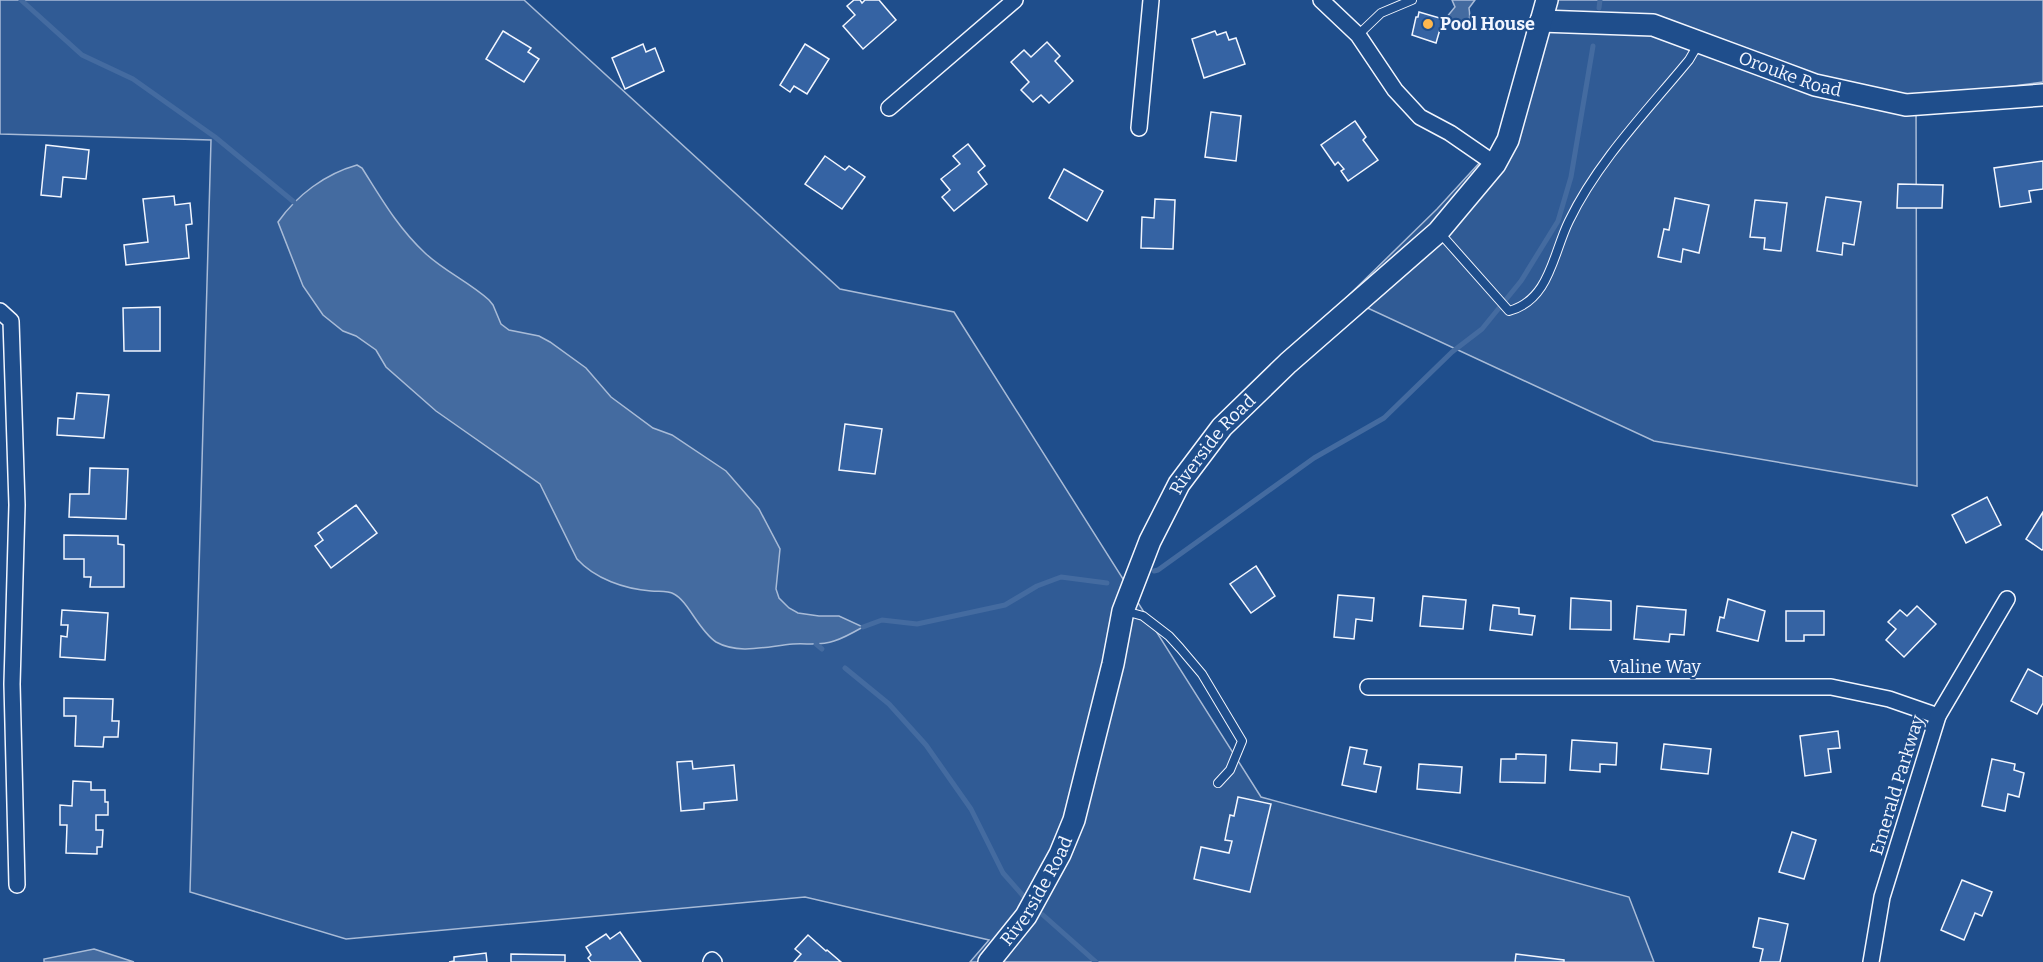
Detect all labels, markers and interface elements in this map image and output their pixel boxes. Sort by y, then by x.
place label: Pool House [1440,13,1535,35]
marker: Pool House [1421,17,1435,31]
street label: Orouke Road [1736,47,1844,102]
street label: Riverside Road [1165,389,1260,498]
street label: Valine Way [1609,656,1701,678]
street label: Emerald Parkway [1865,712,1929,858]
street label: Riverside Road [996,833,1077,950]

